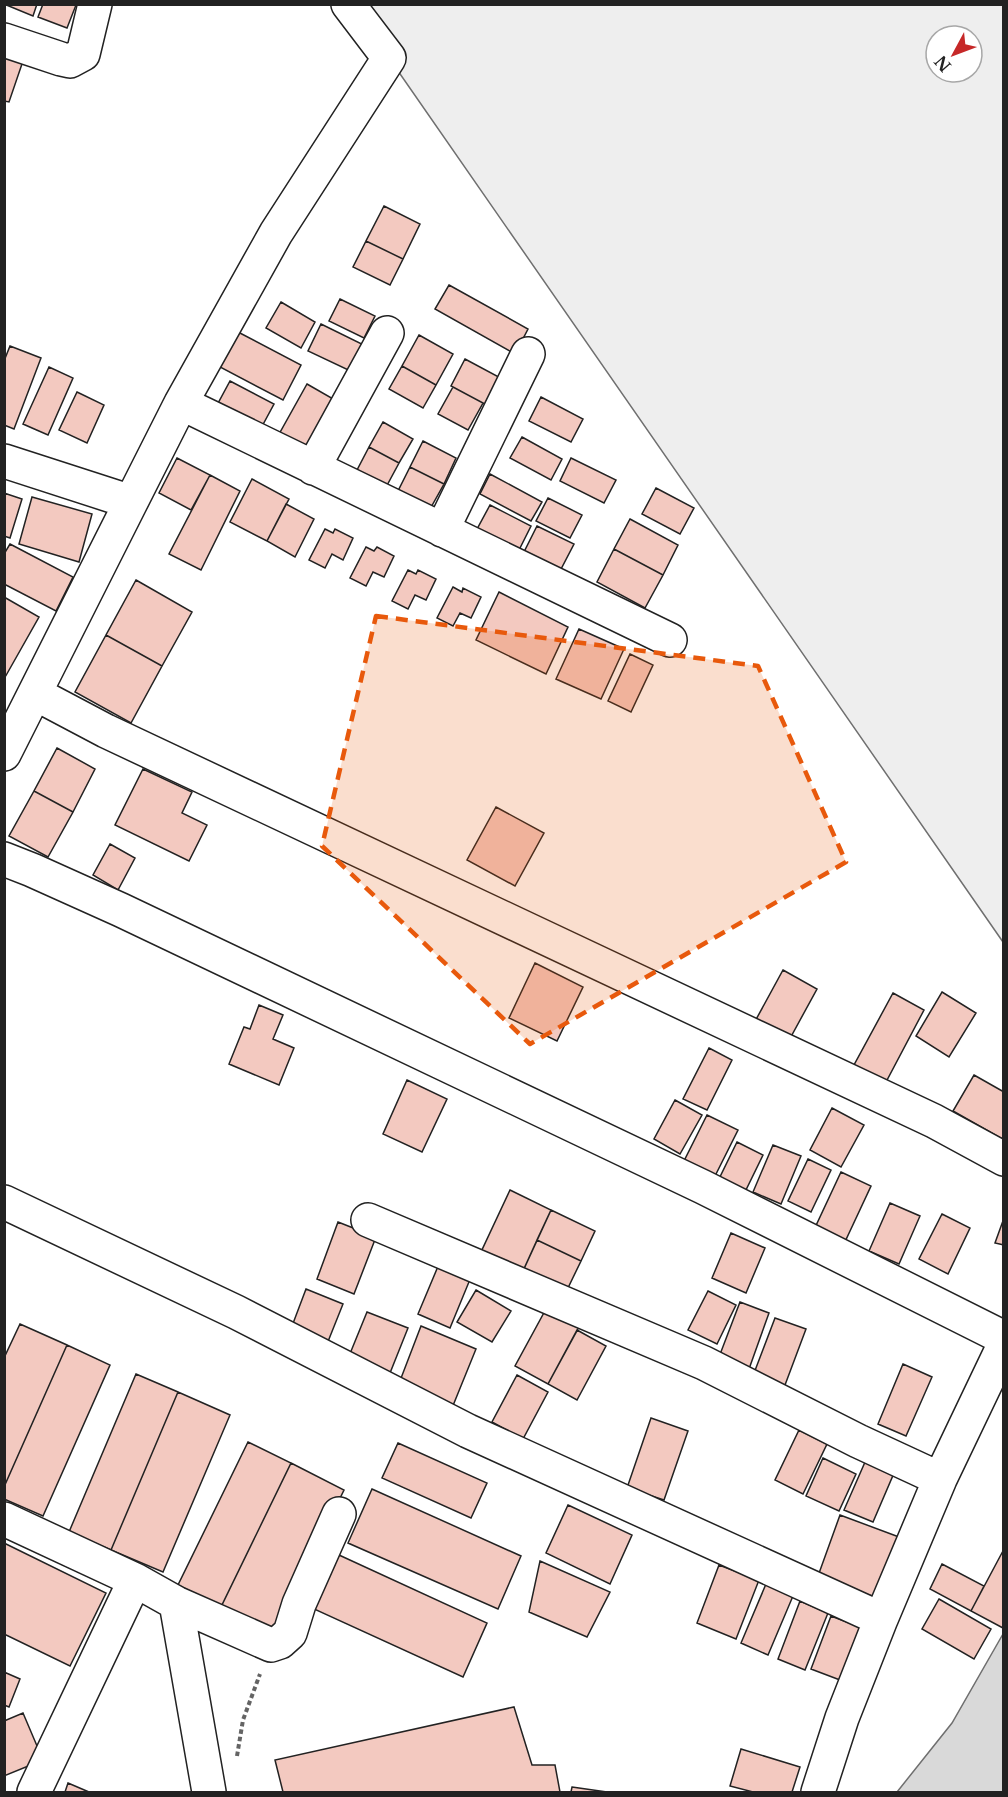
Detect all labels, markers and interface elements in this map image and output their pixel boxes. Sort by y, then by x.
north arrow [924,24,984,84]
text: N [930,52,955,76]

